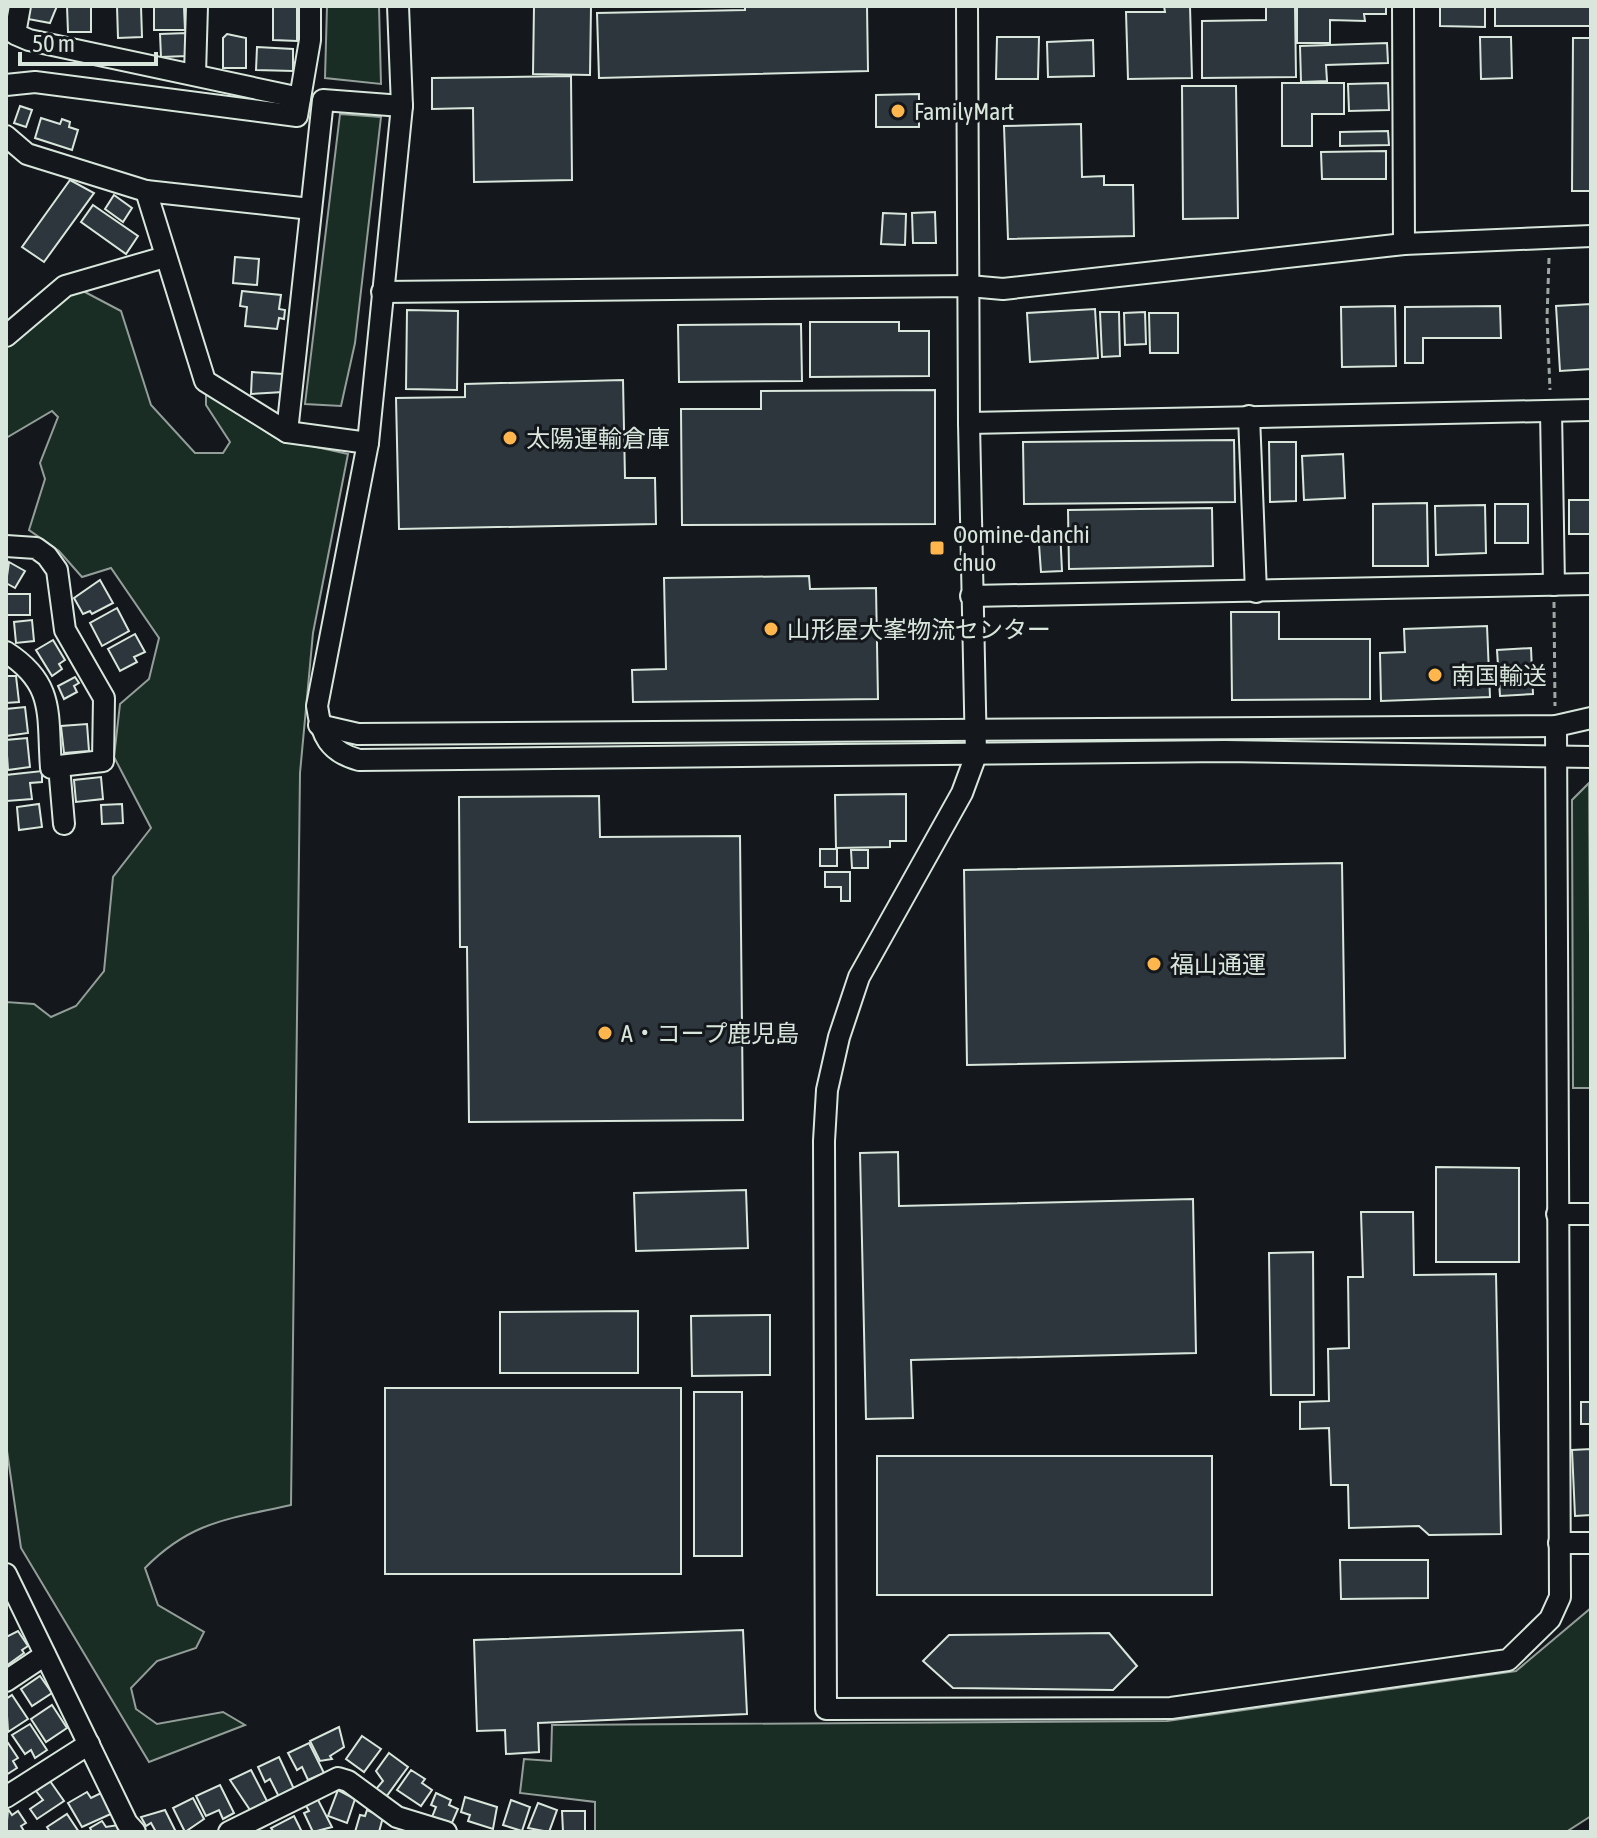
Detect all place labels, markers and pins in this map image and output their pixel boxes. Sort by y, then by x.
place label: FamilyMart [914,98,1014,125]
marker: FamilyMart [889,102,907,120]
place label: 太陽運輸倉庫 [526,425,670,452]
marker: 太陽運輸倉庫 [501,429,519,447]
place label: Oomine-danchi chuo [953,521,1090,576]
marker: Oomine-danchi chuo [928,539,946,557]
place label: 山形屋大峯物流センター [787,616,1051,643]
marker: 山形屋大峯物流センター [762,620,780,638]
place label: 南国輸送 [1451,662,1547,689]
marker: 南国輸送 [1426,666,1444,684]
place label: 福山通運 [1170,951,1266,978]
marker: 福山通運 [1145,955,1163,973]
place label: A・コープ鹿児島 [621,1020,799,1047]
marker: A・コープ鹿児島 [596,1024,614,1042]

